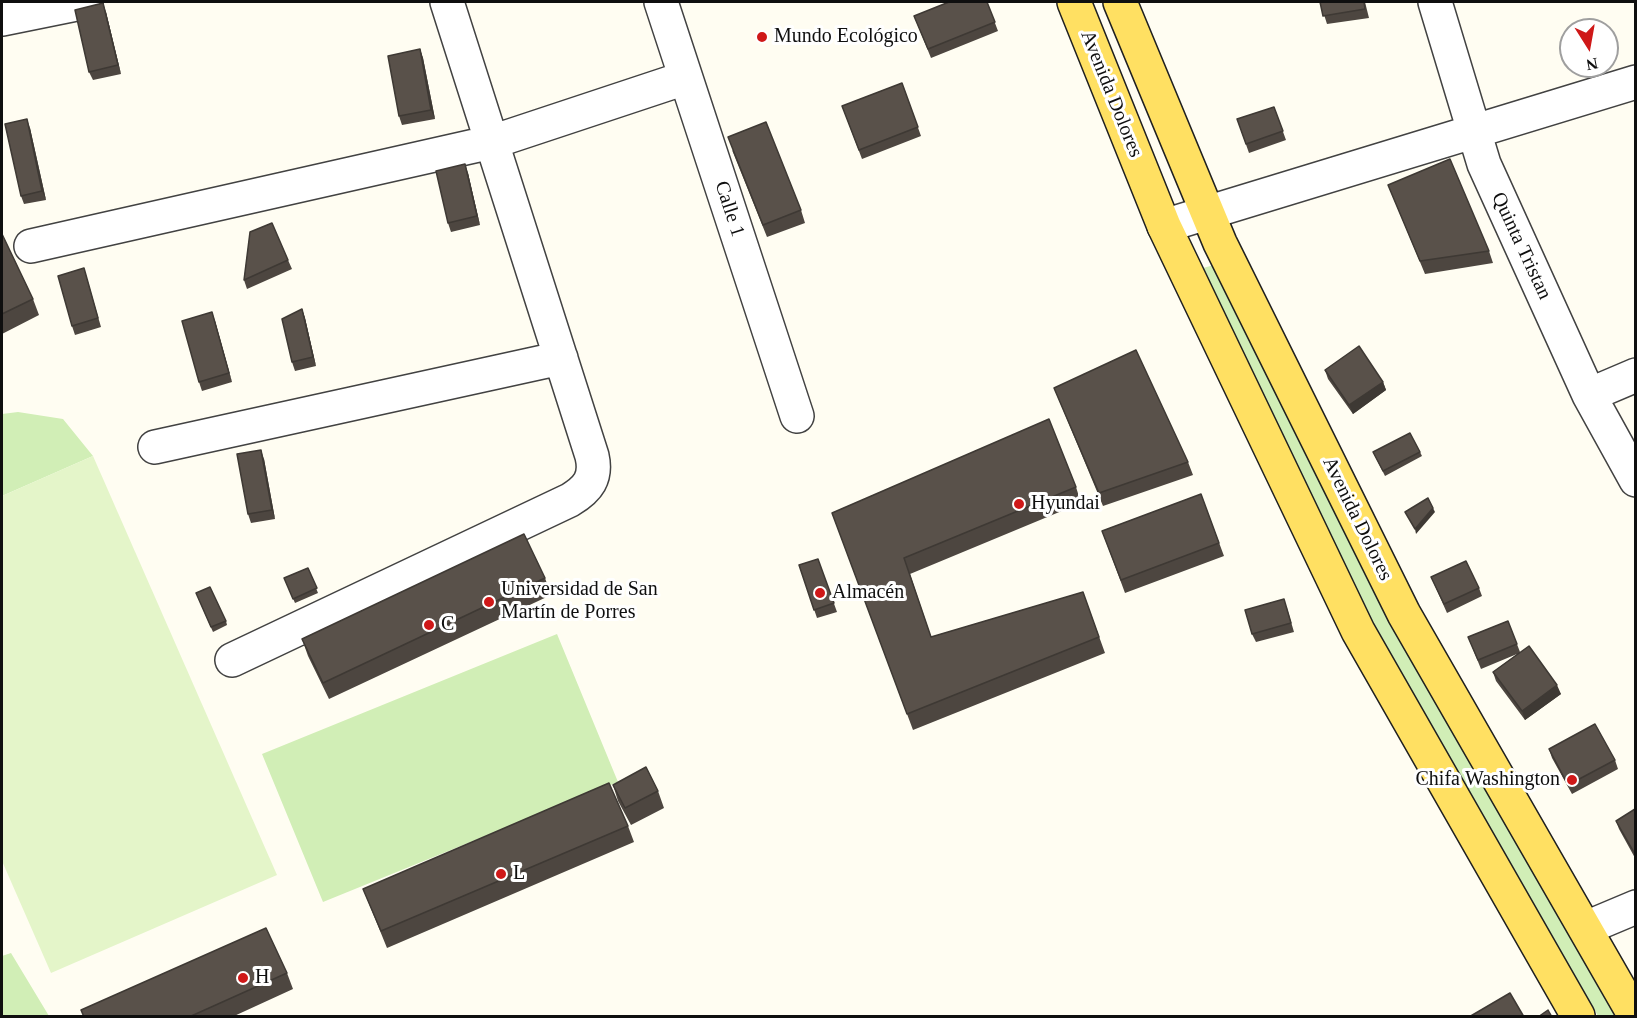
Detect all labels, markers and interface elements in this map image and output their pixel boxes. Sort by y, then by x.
north arrow [1559,18,1619,78]
place label: Mundo Ecológico [774,25,918,49]
street label: Avenida Dolores [1075,27,1147,161]
marker: Mundo Ecológico [755,30,769,44]
text: N [1585,55,1599,74]
street label: Calle 1 [709,178,749,240]
street label: Quinta Tristan [1486,189,1556,303]
street label: Avenida Dolores [1317,453,1397,585]
place label: Hyundai [1031,492,1100,516]
marker: Hyundai [1012,497,1026,511]
place label: Universidad de San Martín de Porres [501,578,658,625]
place label: Almacén [832,581,904,605]
marker: Almacén [813,586,827,600]
marker: Universidad de San Martín de Porres [482,595,496,609]
place label: C [441,613,454,637]
marker: C [422,618,436,632]
place label: Chifa Washington [1416,768,1560,792]
marker: Chifa Washington [1565,773,1579,787]
place label: L [513,862,525,886]
marker: L [494,867,508,881]
place label: H [255,966,269,990]
marker: H [236,971,250,985]

